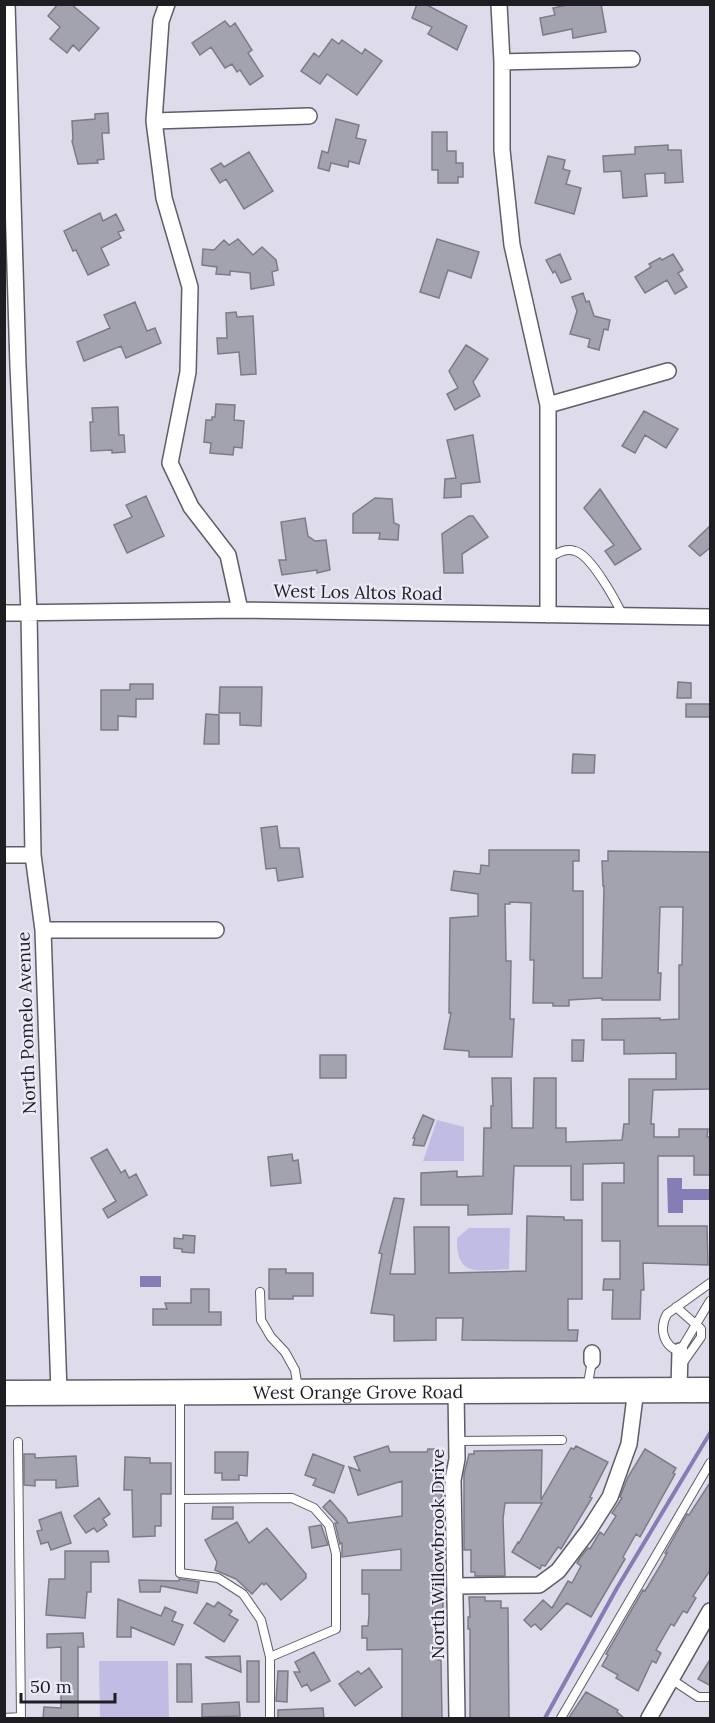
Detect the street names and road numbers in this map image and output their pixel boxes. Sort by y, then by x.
street label: West Los Altos Road [273,579,443,605]
street label: North Pomelo Avenue [11,931,41,1115]
street label: West Orange Grove Road [253,1380,464,1403]
street label: North Willowbrook Drive [426,1449,449,1659]

